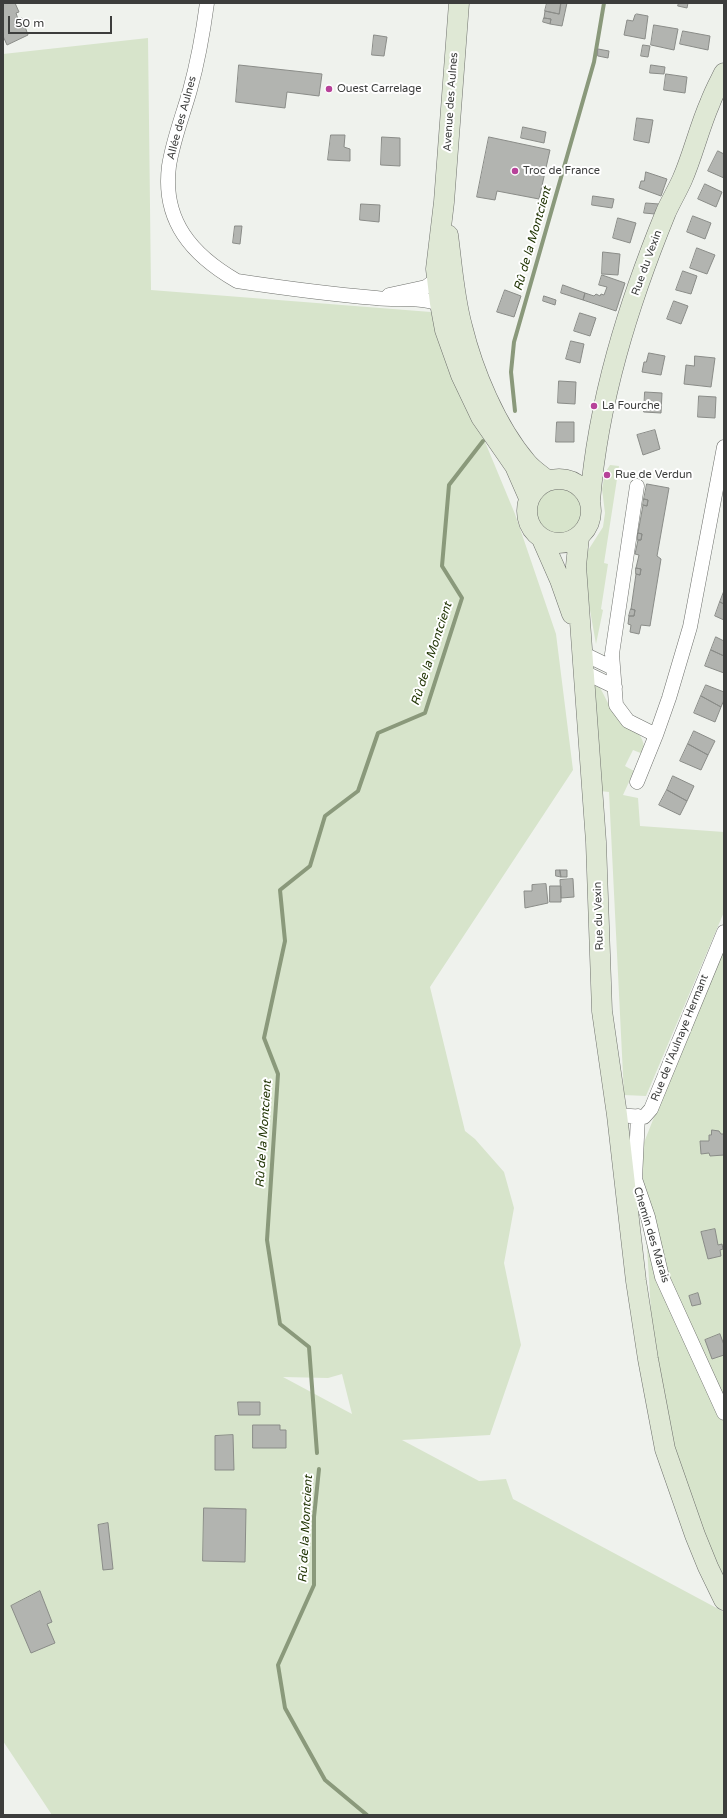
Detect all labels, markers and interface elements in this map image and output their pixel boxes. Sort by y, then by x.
scale bar [10,8,114,34]
text: 50 m [15,16,44,30]
street label: Avenue des Aulnes [441,52,461,152]
street label: Allée des Aulnes [165,75,199,161]
place label: Ouest Carrelage [337,82,421,96]
marker: Ouest Carrelage [324,84,334,94]
place label: Troc de France [523,164,600,178]
marker: Troc de France [510,166,520,176]
water label: Rû de la Montcient [511,185,555,293]
street label: Rue du Vexin [629,228,665,298]
place label: La Fourche [602,399,660,413]
marker: La Fourche [589,401,599,411]
place label: Rue de Verdun [615,468,692,482]
marker: Rue de Verdun [602,470,612,480]
water label: Rû de la Montcient [409,601,455,707]
street label: Rue du Vexin [591,881,607,951]
street label: Rue de l'Aulnaye Hermant [648,973,712,1103]
water label: Rû de la Montcient [253,1080,275,1188]
street label: Chemin des Marais [630,1185,672,1285]
water label: Rû de la Montcient [296,1475,316,1583]

